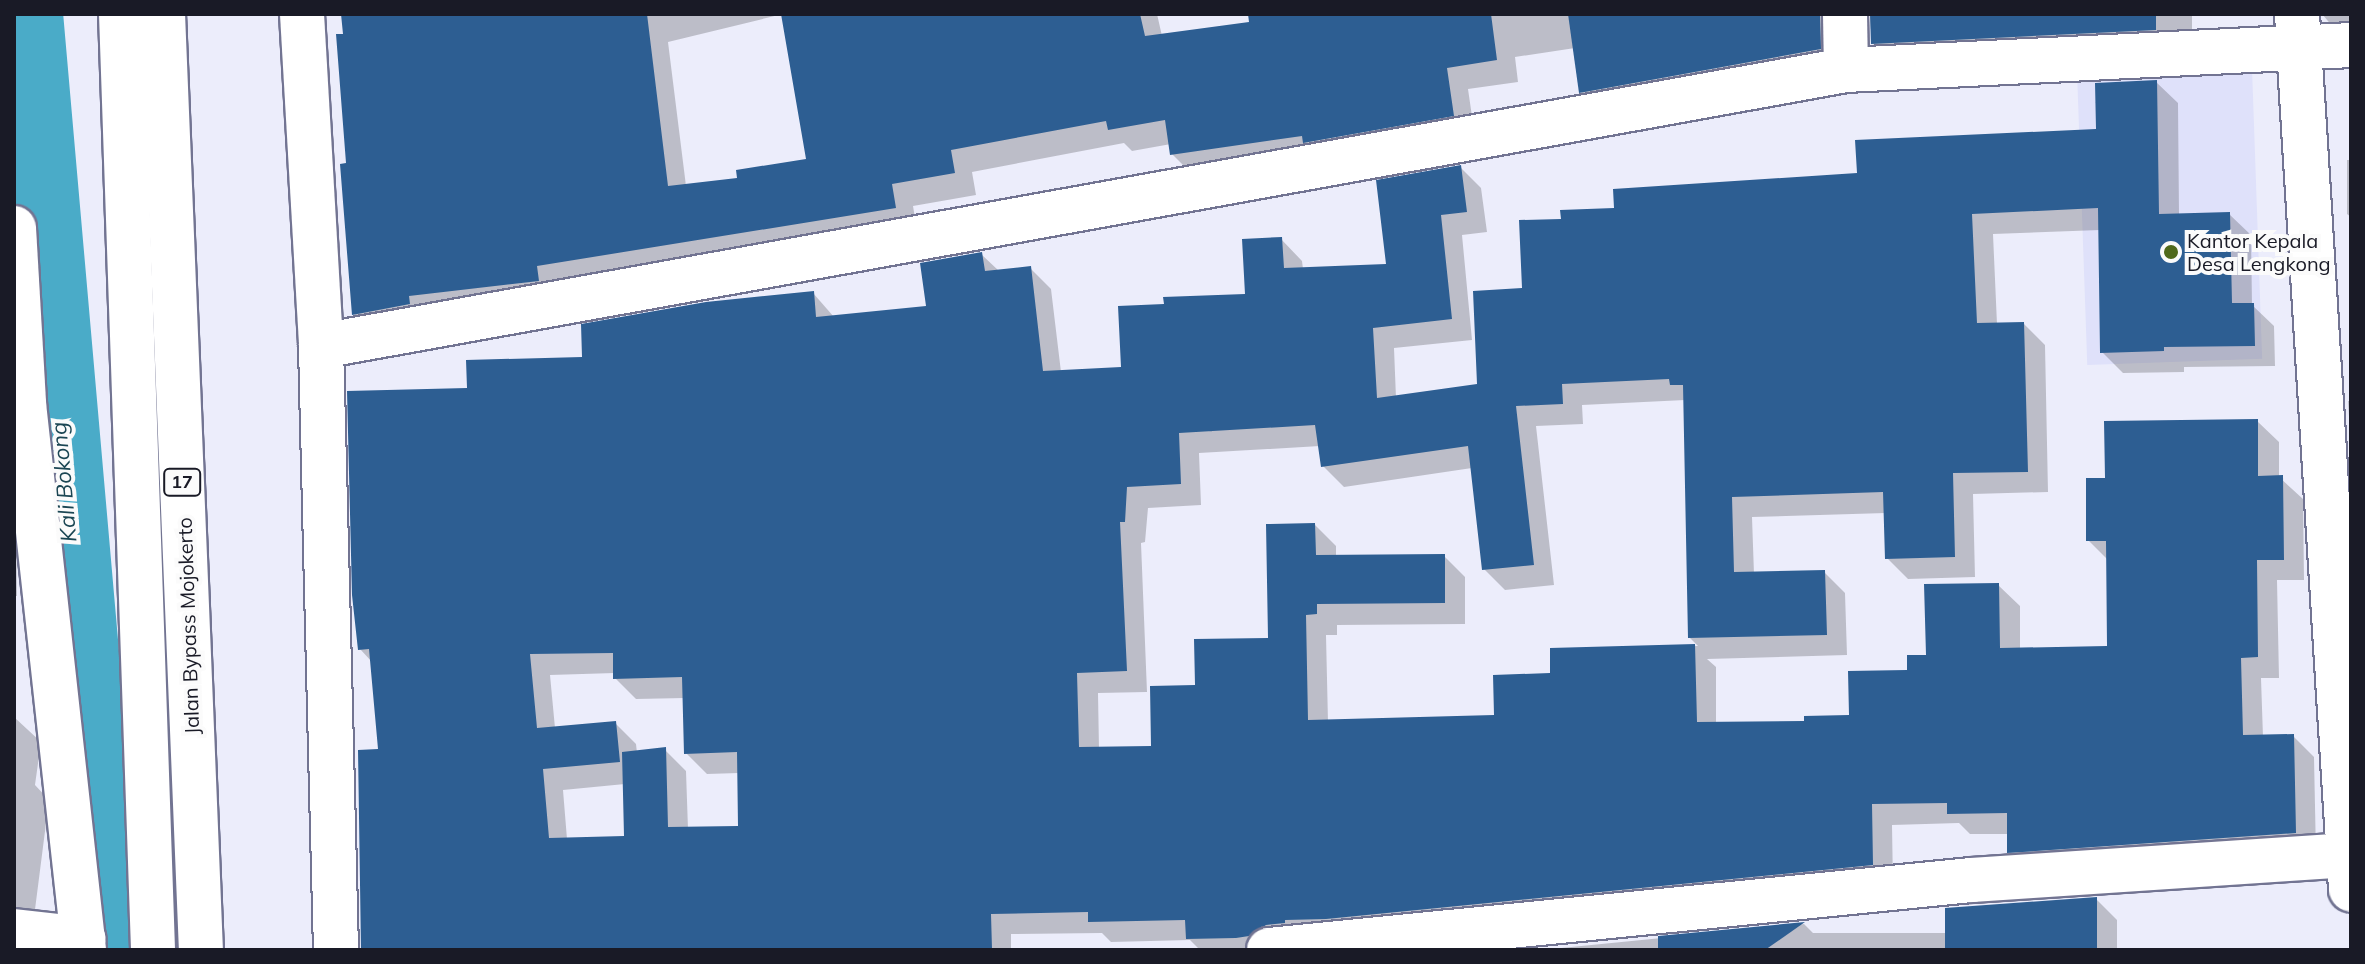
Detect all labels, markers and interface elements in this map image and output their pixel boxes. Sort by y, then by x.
place label: Kantor Kepala Desa Lengkong [2187,228,2331,275]
marker: Kantor Kepala Desa Lengkong [2162,243,2180,261]
water label: Kali Bokong [46,421,82,543]
road number: 17 [162,468,202,496]
street label: Jalan Bypass Mojokerto [172,517,204,735]

